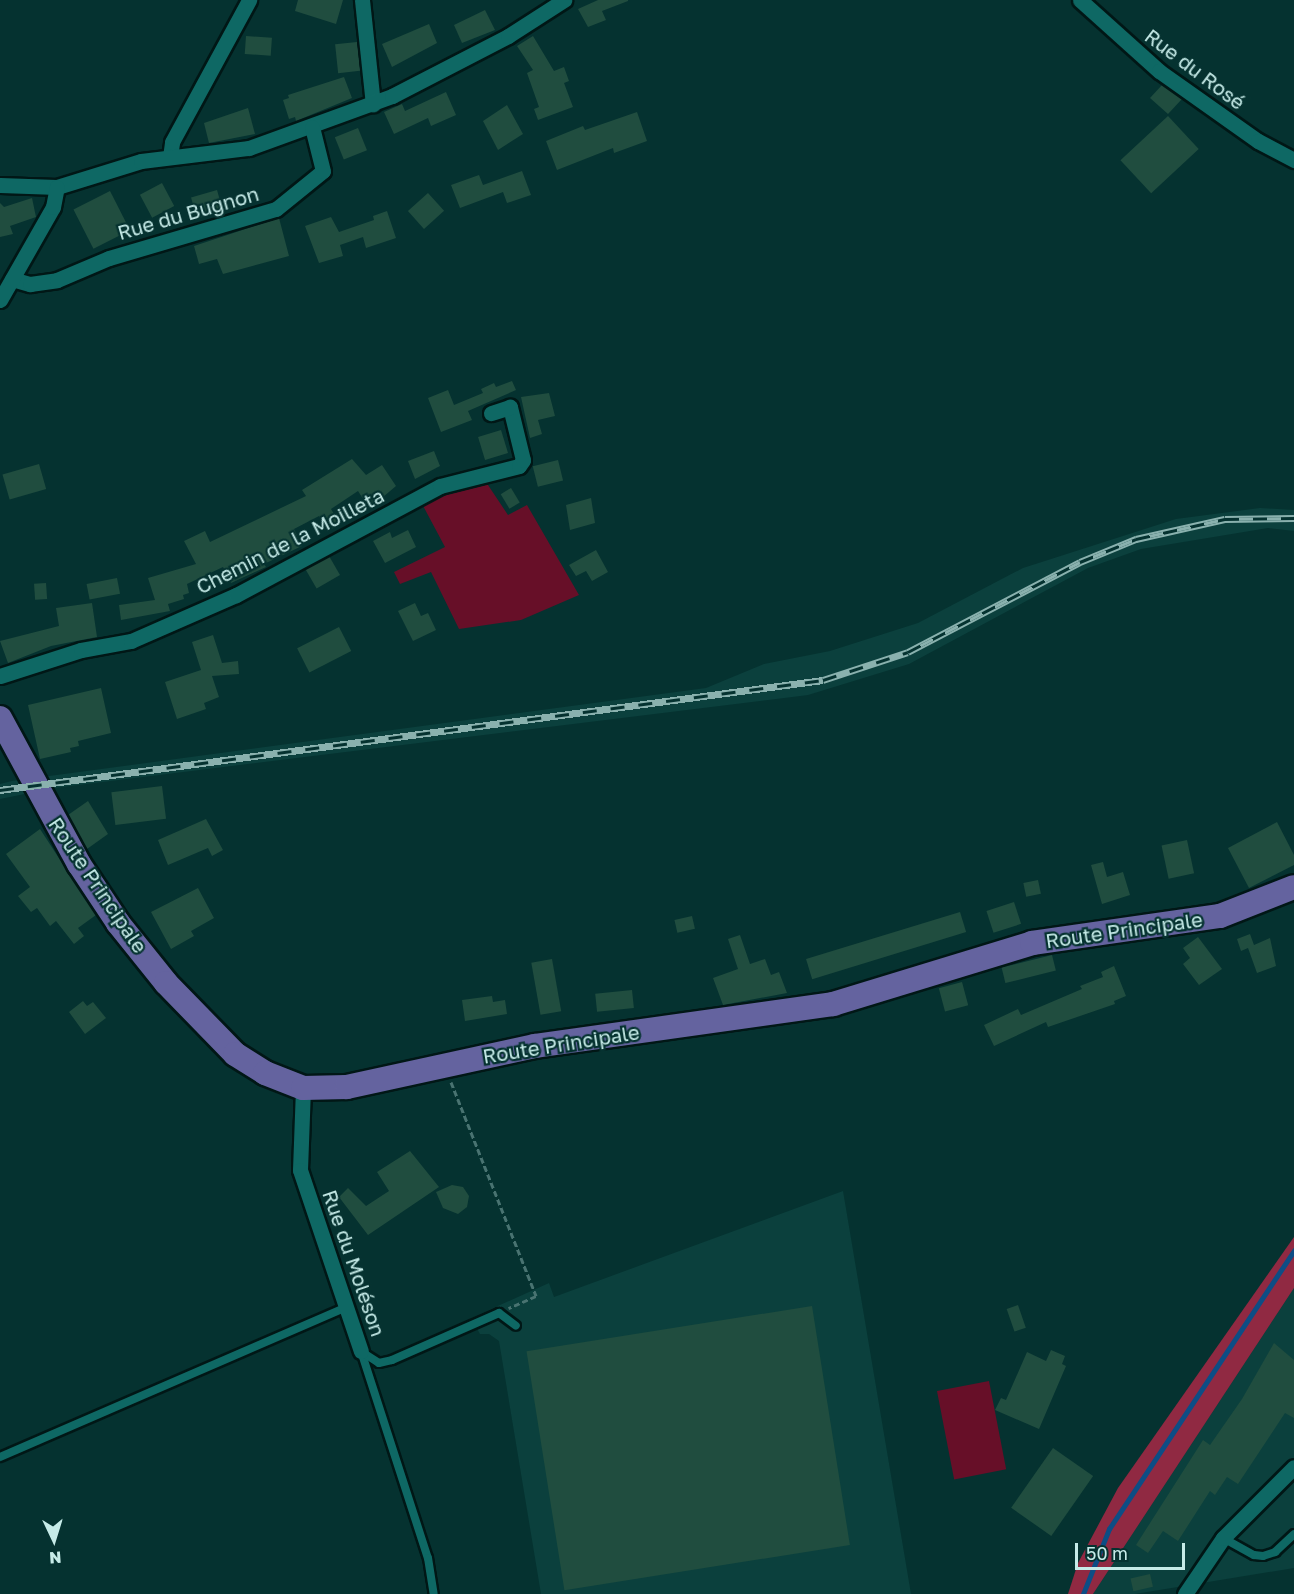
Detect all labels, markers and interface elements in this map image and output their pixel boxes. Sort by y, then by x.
street label: Rue du Rosé [1140,24,1250,114]
street label: Rue du Bugnon [115,181,261,245]
street label: Chemin de la Moilleta [192,483,388,599]
street label: Route Principale [44,813,152,957]
street label: Route Principale [1044,907,1204,953]
street label: Route Principale [481,1020,641,1068]
street label: Rue du Moléson [318,1187,390,1339]
north arrow [24,1510,84,1570]
scale bar [1078,1531,1188,1569]
text: 50 m [1086,1542,1128,1564]
text: N [48,1548,62,1568]

